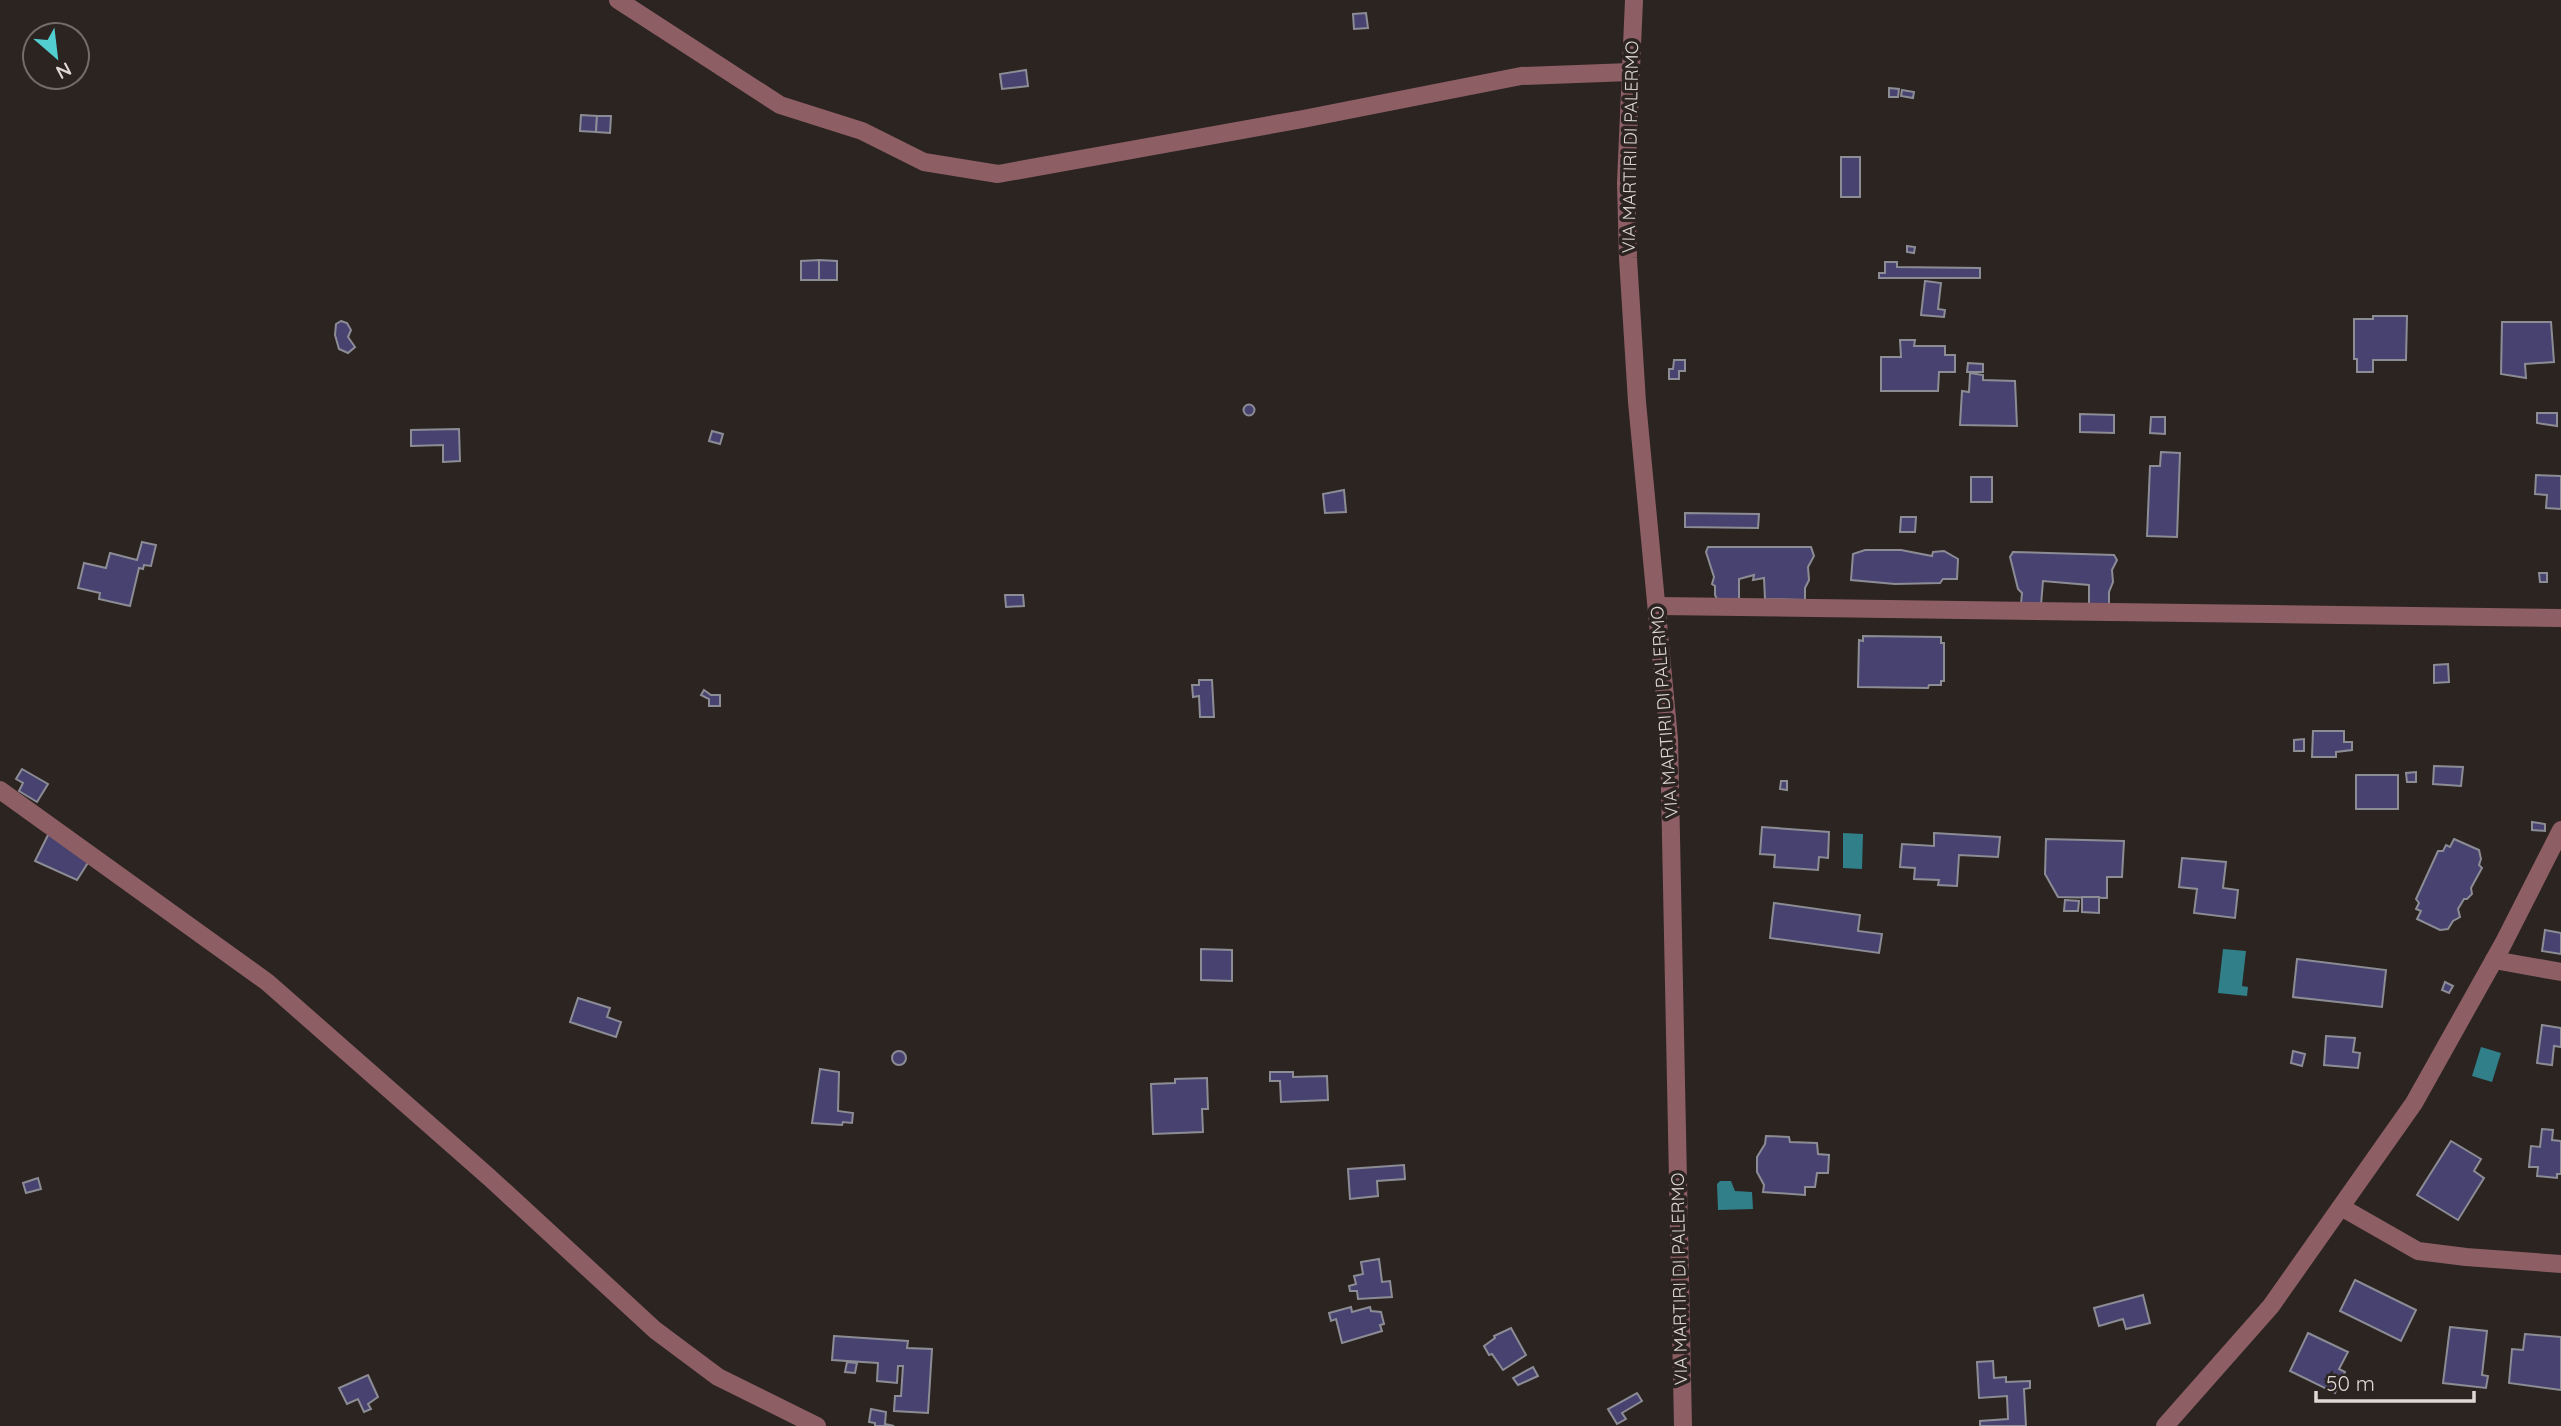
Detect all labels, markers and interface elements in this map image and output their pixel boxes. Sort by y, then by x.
north arrow [21,21,91,91]
street label: VIA MARTIRI DI PALERMO [1617,40,1643,254]
text: N [52,57,76,85]
street label: VIA MARTIRI DI PALERMO [1645,605,1683,819]
street label: VIA MARTIRI DI PALERMO [1666,1172,1692,1386]
scale bar [2316,1360,2474,1404]
text: 50 m [2326,1370,2375,1396]

